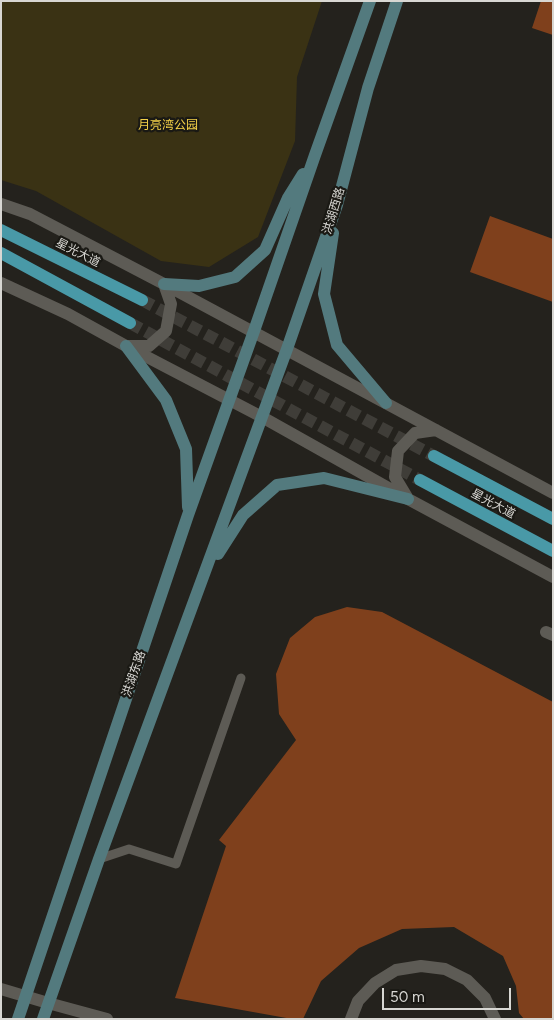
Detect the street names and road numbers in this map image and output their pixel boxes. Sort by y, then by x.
street label: 洪湖西路 [320,186,348,236]
street label: 星光大道 [53,236,103,270]
street label: 星光大道 [468,486,518,522]
street label: 洪湖东路 [119,649,149,699]

